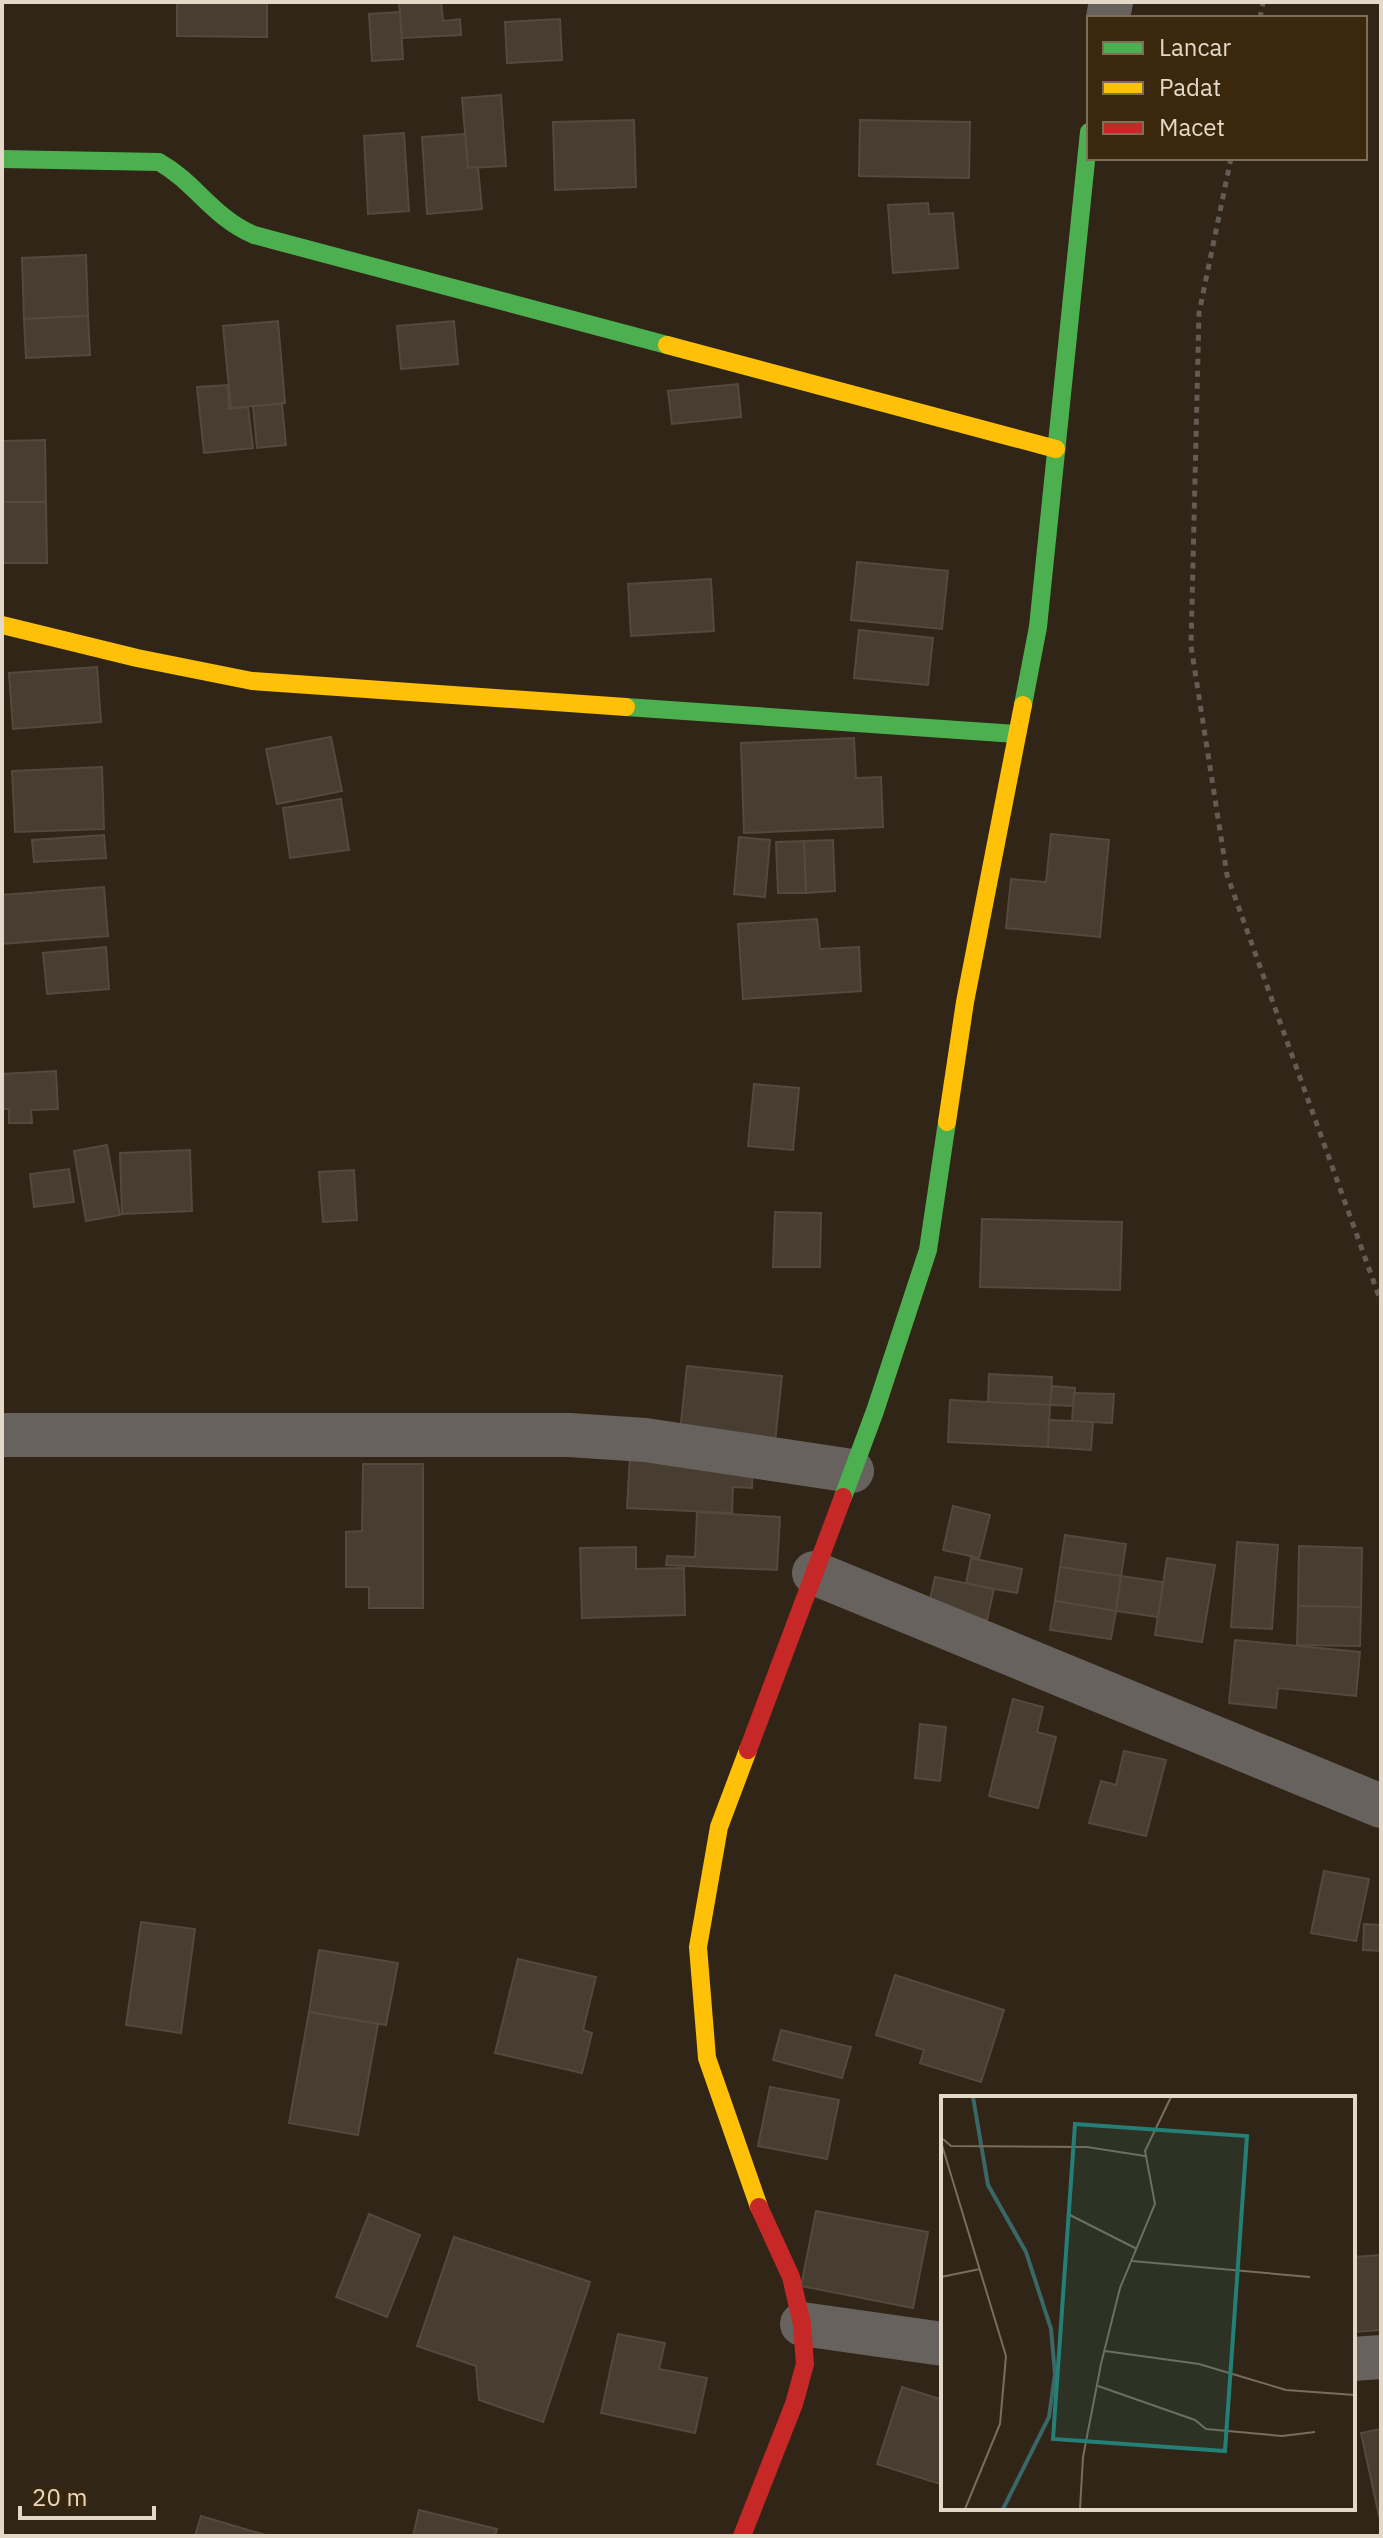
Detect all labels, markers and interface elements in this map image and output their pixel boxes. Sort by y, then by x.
legend [1087,16,1367,160]
text: Lancar [1159,31,1231,63]
text: Padat [1159,71,1221,103]
text: Macet [1159,111,1225,143]
inset map [941,2096,1355,2510]
scale bar [20,2470,154,2520]
text: 20 m [32,2481,87,2513]

